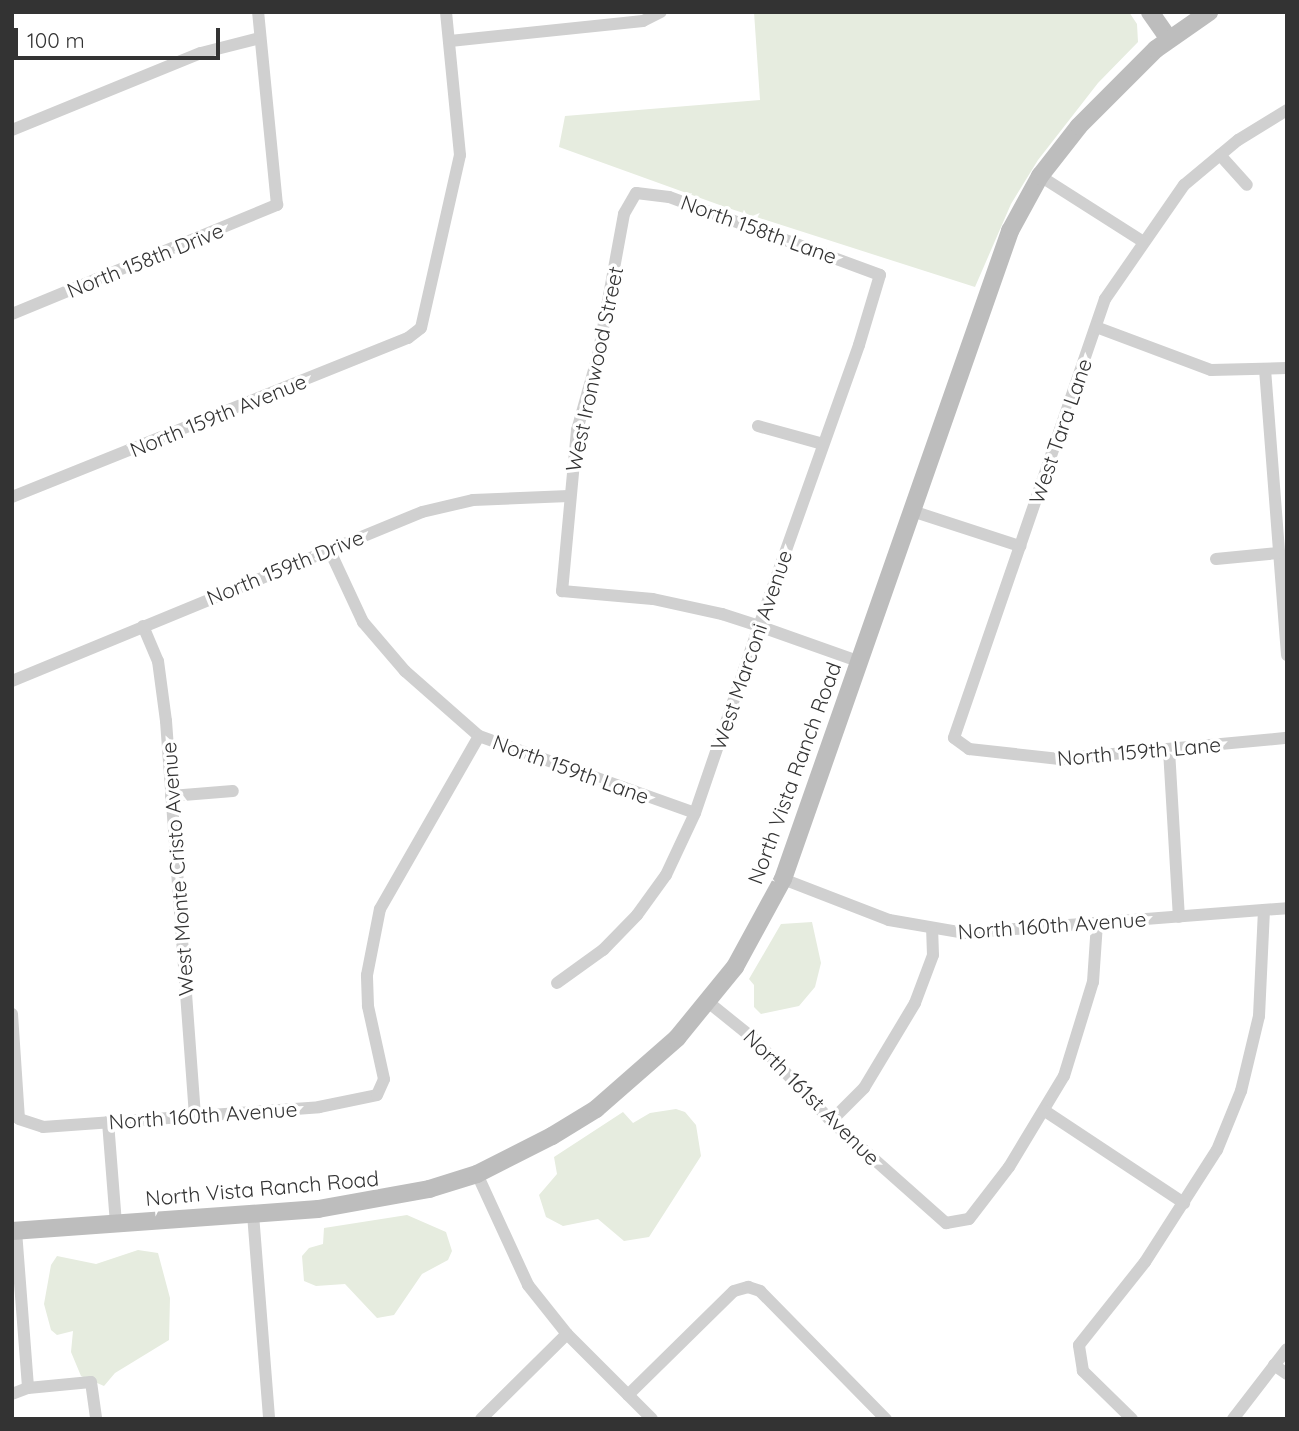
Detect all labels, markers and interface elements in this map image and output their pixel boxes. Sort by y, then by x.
scale bar [18,14,224,58]
text: 100 m [27,27,85,53]
street label: North 158th Lane [678,189,840,269]
street label: North 158th Drive [63,217,227,303]
street label: West Ironwood Street [560,264,628,474]
street label: West Tara Lane [1023,355,1097,507]
street label: North 159th Avenue [126,368,310,462]
street label: North 159th Drive [203,524,367,610]
street label: West Marconi Avenue [705,547,797,753]
street label: North Vista Ranch Road [742,659,846,887]
street label: North 159th Lane [489,729,653,809]
street label: North 159th Lane [1056,731,1222,771]
street label: West Monte Cristo Avenue [156,741,198,997]
street label: North 160th Avenue [957,906,1147,944]
street label: North 161st Avenue [739,1024,885,1170]
street label: North 160th Avenue [108,1096,298,1134]
street label: North Vista Ranch Road [144,1165,380,1211]

